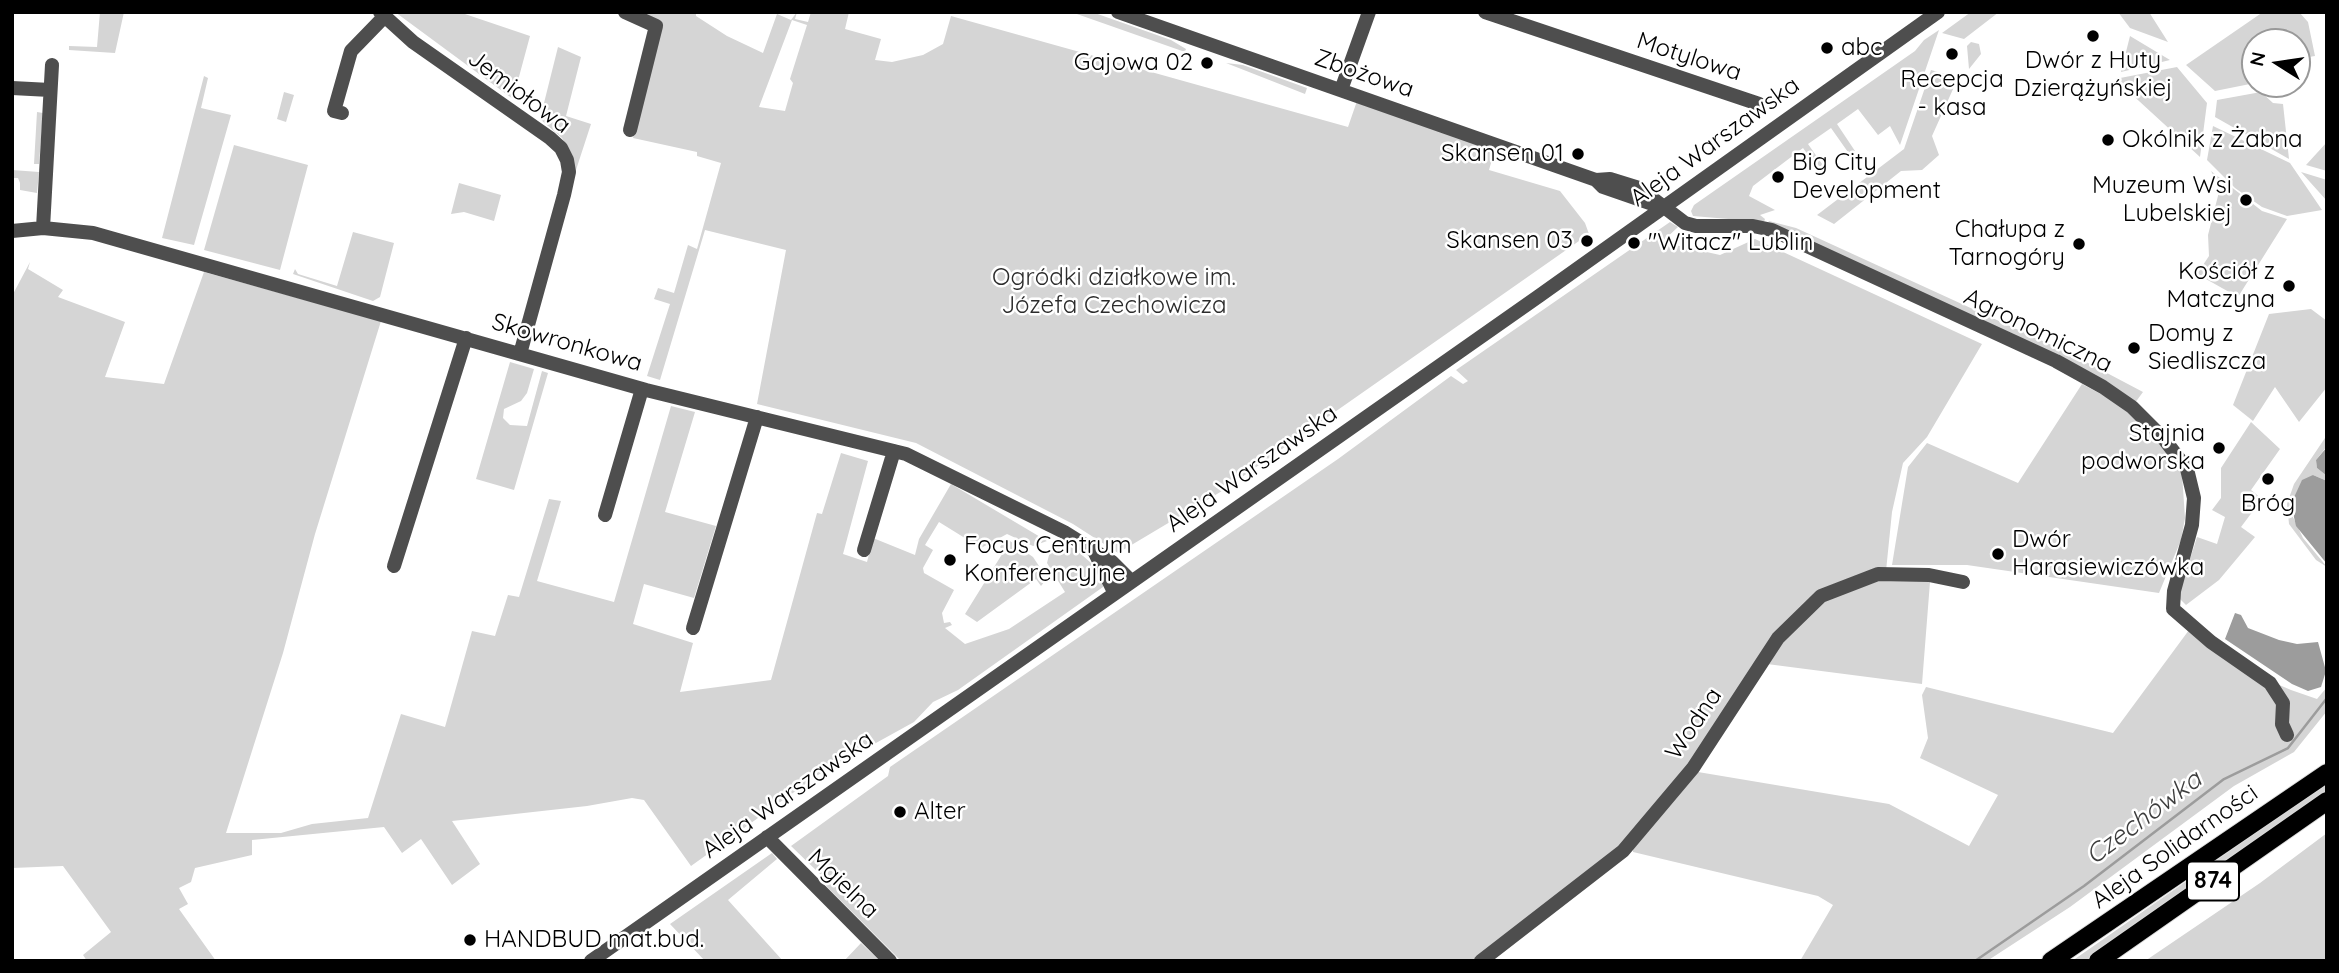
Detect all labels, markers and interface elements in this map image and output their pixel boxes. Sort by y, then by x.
street label: Motylowa [1633,27,1745,87]
marker: Dwór z Huty Dzierążyńskiej [2085,28,2101,44]
north arrow [2241,28,2311,98]
place label: abc [1841,34,1883,62]
marker: abc [1819,40,1835,56]
street label: Jemiołowa [462,44,576,140]
street label: Zbożowa [1311,44,1417,104]
marker: Recepcja - kasa [1944,46,1960,62]
place label: Dwór z Huty Dzierążyńskiej [2013,47,2173,103]
place label: Gajowa 02 [1074,49,1193,77]
text: N [2244,50,2271,68]
marker: Gajowa 02 [1199,55,1215,71]
place label: Recepcja - kasa [1900,66,2004,122]
street label: Aleja Warszawska [1625,71,1805,213]
place label: Okólnik z Żabna [2122,126,2303,154]
marker: Okólnik z Żabna [2100,132,2116,148]
place label: Skansen 01 [1441,140,1564,168]
marker: Skansen 01 [1570,146,1586,162]
place label: Big City Development [1792,149,1941,205]
marker: Big City Development [1770,169,1786,185]
place label: Muzeum Wsi Lubelskiej [2092,172,2232,228]
marker: Muzeum Wsi Lubelskiej [2238,192,2254,208]
place label: Chałupa z Tarnogóry [1948,216,2065,272]
place label: Skansen 03 [1446,227,1573,255]
place label: "Witacz" Lublin [1648,229,1813,257]
marker: Skansen 03 [1579,233,1595,249]
marker: "Witacz" Lublin [1626,235,1642,251]
marker: Chałupa z Tarnogóry [2071,236,2087,252]
place label: Kościół z Matczyna [2167,258,2275,314]
park label: Ogródki działkowe im. Józefa Czechowicza [992,264,1236,320]
marker: Kościół z Matczyna [2281,278,2297,294]
street label: Agronomiczna [1959,283,2117,379]
street label: Skowronkowa [489,308,645,378]
place label: Domy z Siedliszcza [2148,320,2266,376]
marker: Domy z Siedliszcza [2126,340,2142,356]
street label: Aleja Warszawska [1161,399,1343,539]
place label: Stajnia podworska [2081,420,2205,476]
marker: Stajnia podworska [2211,440,2227,456]
marker: Bróg [2260,471,2276,487]
place label: Bróg [2241,490,2295,518]
place label: Dwór Harasiewiczówka [2012,526,2204,582]
place label: Focus Centrum Konferencyjne [964,532,1132,588]
marker: Dwór Harasiewiczówka [1990,546,2006,562]
marker: Focus Centrum Konferencyjne [942,552,958,568]
street label: Wodna [1660,683,1728,765]
street label: Aleja Warszawska [697,725,879,865]
water label: Czechówka [2080,764,2208,872]
street label: Aleja Solidarności [2086,779,2264,915]
place label: Alter [914,798,966,826]
marker: Alter [892,804,908,820]
street label: Mgielna [802,843,884,925]
road number: 874 [2187,862,2239,900]
place label: HANDBUD mat.bud. [484,926,704,954]
marker: HANDBUD mat.bud. [462,932,478,948]

